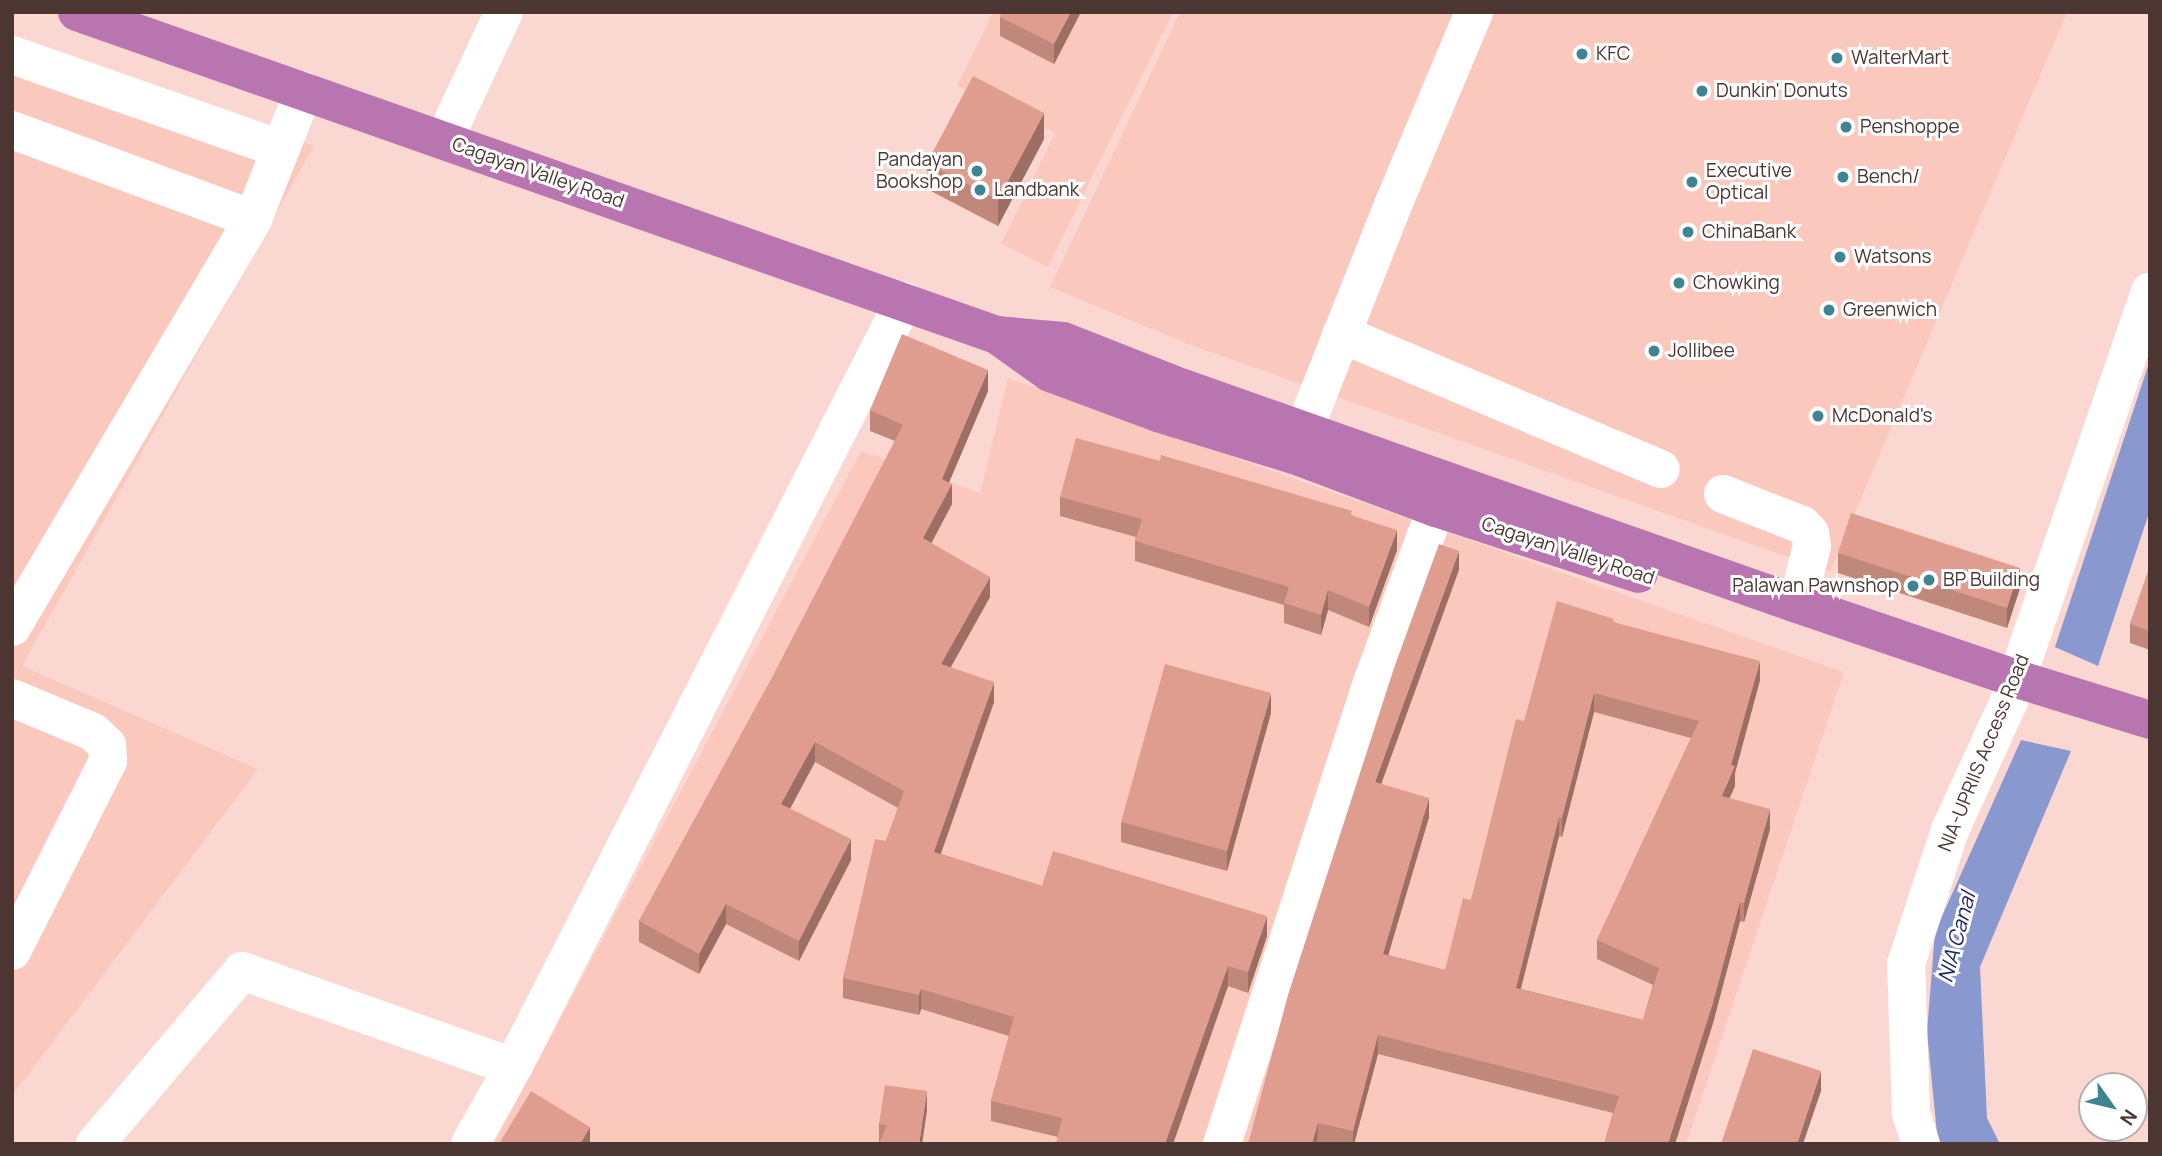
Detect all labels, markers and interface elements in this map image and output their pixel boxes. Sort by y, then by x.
place label: KFC [1596,43,1630,65]
marker: KFC [1574,46,1590,62]
place label: WalterMart [1851,47,1949,69]
marker: WalterMart [1829,50,1845,66]
place label: Dunkin' Donuts [1716,80,1848,102]
marker: Dunkin' Donuts [1694,83,1710,99]
place label: Penshoppe [1860,116,1960,138]
marker: Penshoppe [1838,119,1854,135]
street label: Cagayan Valley Road [449,133,627,213]
place label: Pandayan Bookshop [876,149,963,193]
place label: Executive Optical [1706,160,1792,204]
marker: Pandayan Bookshop [969,163,985,179]
place label: Bench/ [1857,166,1920,188]
marker: Bench/ [1835,169,1851,185]
marker: Executive Optical [1684,174,1700,190]
place label: Landbank [994,179,1079,201]
marker: Landbank [972,182,988,198]
place label: ChinaBank [1702,221,1796,243]
marker: ChinaBank [1680,224,1696,240]
place label: Watsons [1854,246,1932,268]
marker: Watsons [1832,249,1848,265]
place label: Chowking [1693,272,1780,294]
marker: Chowking [1671,275,1687,291]
place label: Greenwich [1843,299,1937,321]
marker: Greenwich [1821,302,1837,318]
place label: Jollibee [1668,340,1735,362]
marker: Jollibee [1646,343,1662,359]
place label: McDonald's [1832,405,1933,427]
marker: McDonald's [1810,408,1826,424]
street label: Cagayan Valley Road [1479,512,1657,590]
place label: BP Building [1943,569,2040,591]
marker: BP Building [1921,572,1937,588]
place label: Palawan Pawnshop [1732,575,1899,597]
marker: Palawan Pawnshop [1905,578,1921,594]
street label: NIA-UPRIIS Access Road [1934,651,2034,855]
water label: NIA Canal [1932,889,1980,985]
north arrow [2078,1072,2148,1142]
text: N [2114,1105,2143,1131]

